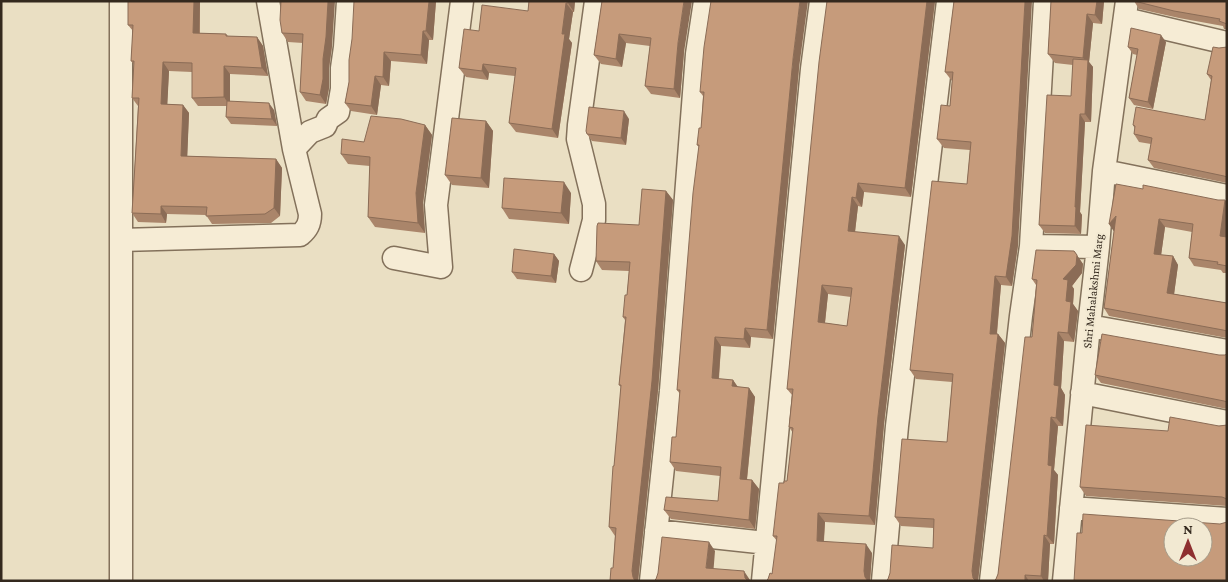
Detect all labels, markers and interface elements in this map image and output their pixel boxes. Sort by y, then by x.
street label: Shri Mahalakshmi Marg [1080,233,1106,349]
north arrow [1163,517,1213,567]
text: N [1183,521,1193,537]

